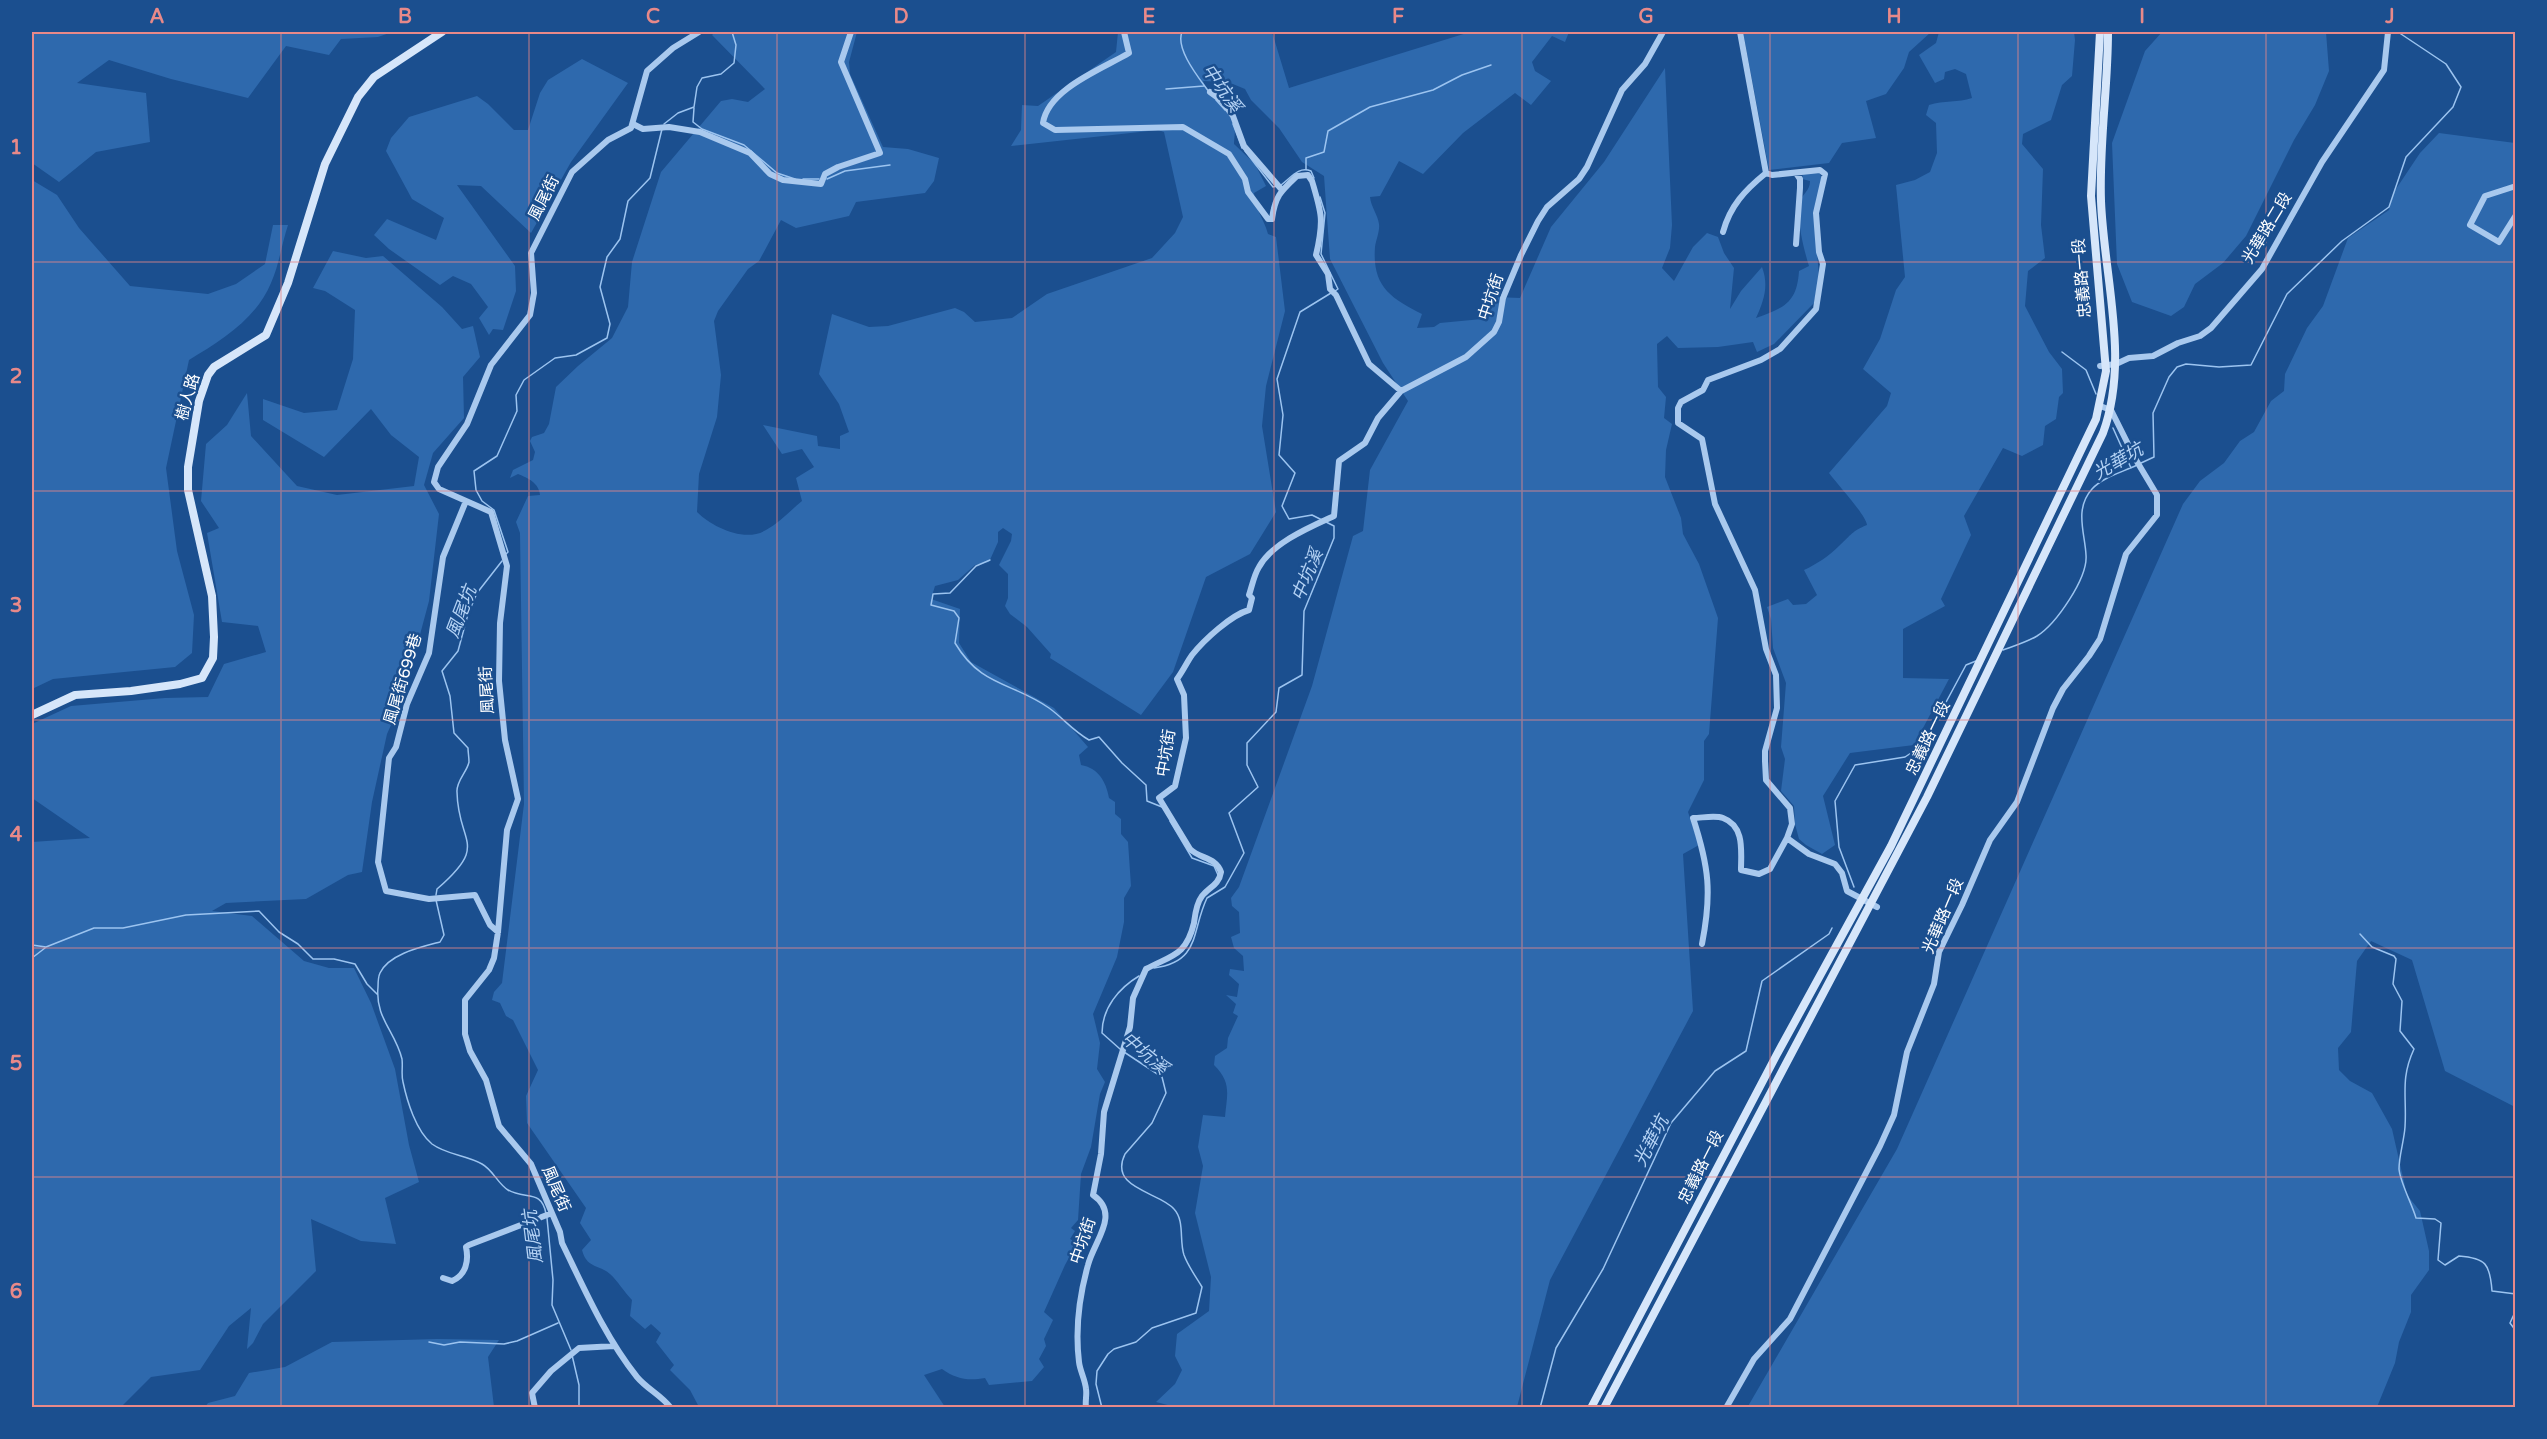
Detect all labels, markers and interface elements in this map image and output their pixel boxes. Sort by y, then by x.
text: A [150,5,165,29]
text: B [398,5,412,29]
text: C [646,5,660,29]
text: D [893,5,909,29]
text: E [1143,5,1156,29]
text: F [1392,5,1404,29]
text: G [1638,5,1654,29]
text: H [1886,5,1902,29]
text: I [2139,5,2145,29]
text: J [2384,5,2395,29]
water label: 中坑溪 [1198,60,1248,119]
text: 1 [10,136,22,160]
street label: 風尾街 [524,172,564,224]
street label: 光華路二段 [2238,189,2296,267]
street label: 忠義路一段 [2069,237,2095,319]
street label: 中坑街 [1474,271,1508,323]
text: 2 [10,365,22,389]
street label: 樹人路 [172,371,204,423]
water label: 光華坑 [2089,436,2149,484]
water label: 中坑溪 [1287,543,1328,604]
water label: 風尾坑 [441,580,482,641]
text: 3 [10,594,22,618]
street label: 風尾街699巷 [380,631,426,727]
street label: 風尾街 [476,666,498,714]
street label: 忠義路一段 [1901,698,1955,778]
street label: 中坑街 [1152,728,1180,778]
text: 4 [10,823,23,847]
street label: 光華路一段 [1918,875,1968,957]
water label: 中坑溪 [1117,1027,1175,1081]
text: 5 [10,1052,22,1076]
water label: 光華坑 [1629,1109,1674,1170]
street label: 忠義路一段 [1674,1127,1728,1207]
street label: 風尾街 [537,1163,575,1215]
water label: 風尾坑 [518,1206,547,1265]
street label: 中坑街 [1066,1215,1100,1267]
text: 6 [10,1280,22,1304]

